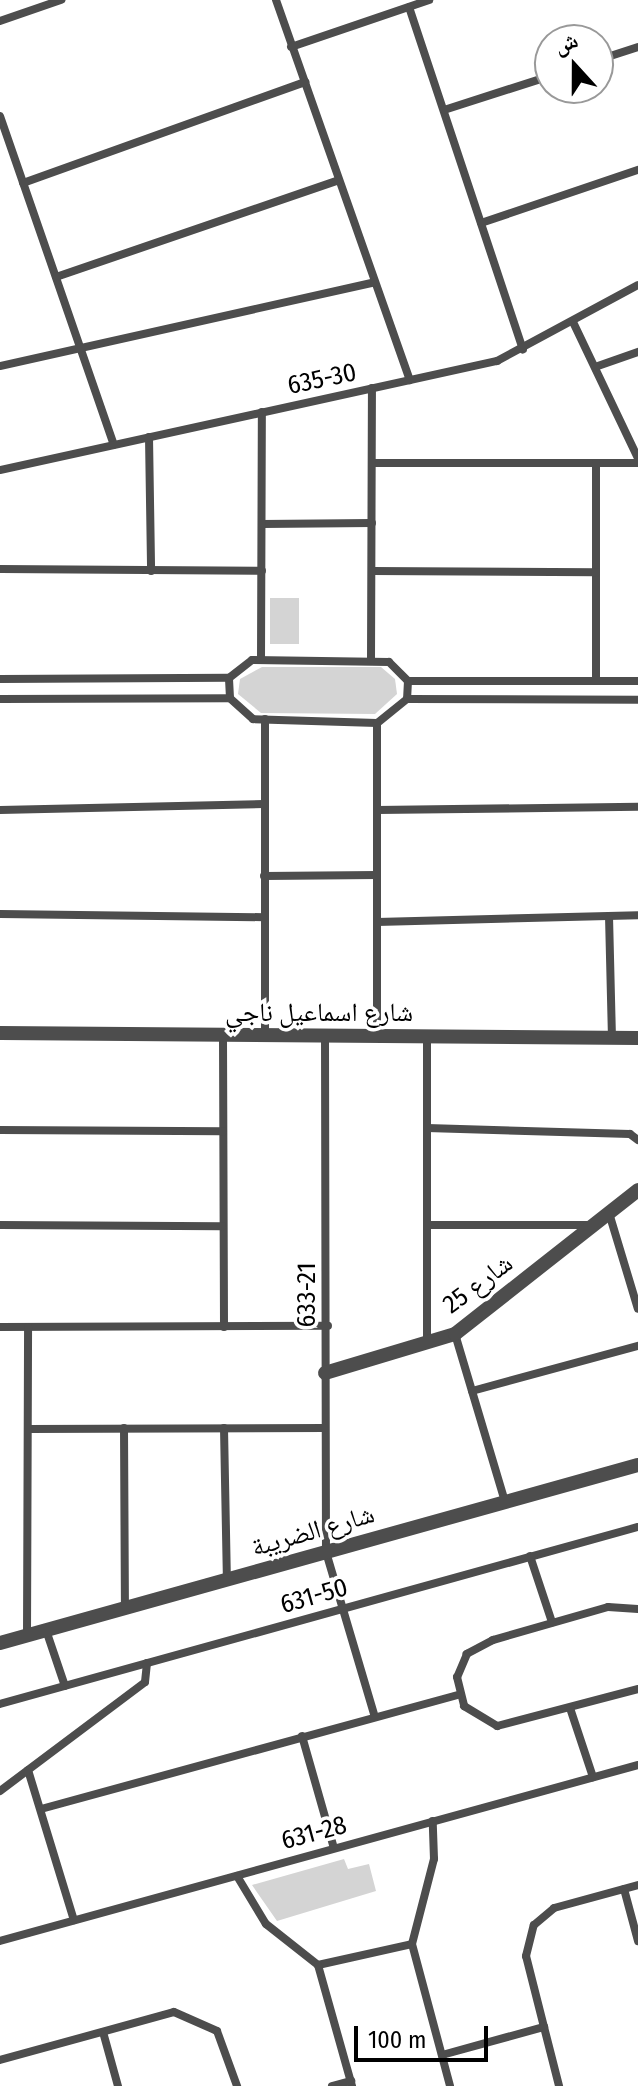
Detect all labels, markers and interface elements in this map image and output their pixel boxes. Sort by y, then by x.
north arrow [534,24,614,104]
text: ش [550,26,582,60]
street label: 635-30 [285,356,359,402]
street label: شارع اسماعيل ناجي [225,997,413,1029]
street label: شارع 25 [437,1248,519,1320]
street label: 633-21 [291,1262,323,1328]
street label: شارع الضريبة [248,1499,378,1563]
street label: 631-50 [277,1572,351,1620]
street label: 631-28 [278,1809,350,1857]
scale bar [358,2010,492,2060]
text: 100 m [368,2026,426,2054]

